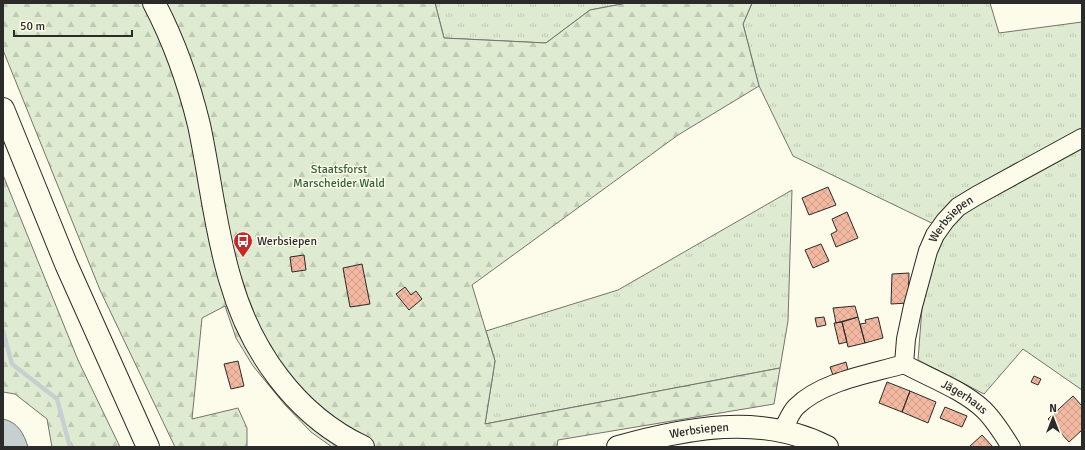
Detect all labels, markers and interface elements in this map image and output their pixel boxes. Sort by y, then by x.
scale bar [14,12,132,38]
text: 50 m [20,19,45,34]
park label: Staatsforst Marscheider Wald [293,162,385,191]
street label: Werbsiepen [925,192,976,245]
bus stop icon: Werbsiepen [232,230,254,258]
place label: Werbsiepen [257,234,317,249]
street label: Jägerhaus [939,376,991,417]
north arrow [1033,398,1073,438]
text: N [1049,402,1057,415]
street label: Werbsiepen [668,419,729,442]

